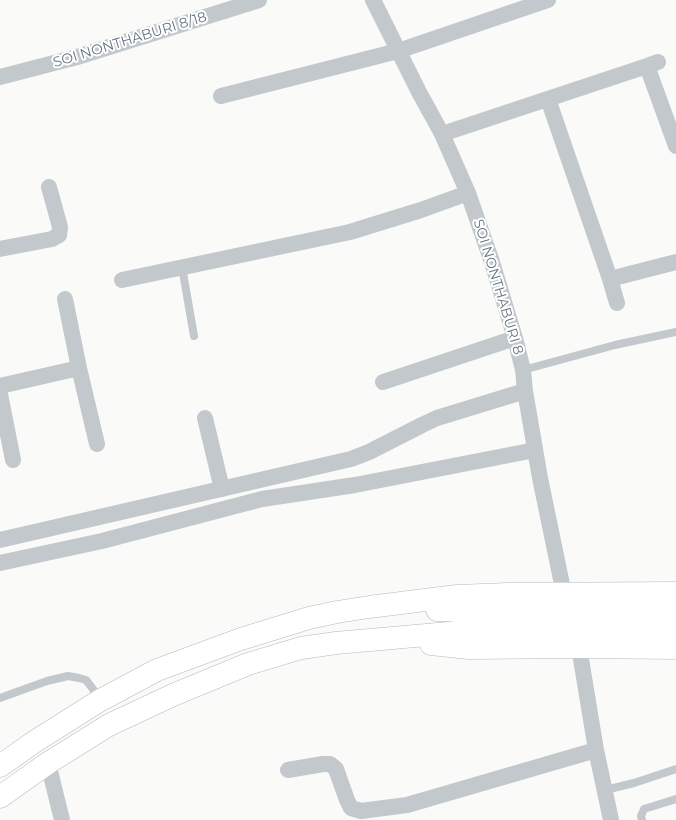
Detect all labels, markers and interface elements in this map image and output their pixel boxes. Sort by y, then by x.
street label: SOI NONTHABURI 8/18 [51,9,209,71]
street label: SOI NONTHABURI 8 [469,217,527,357]

